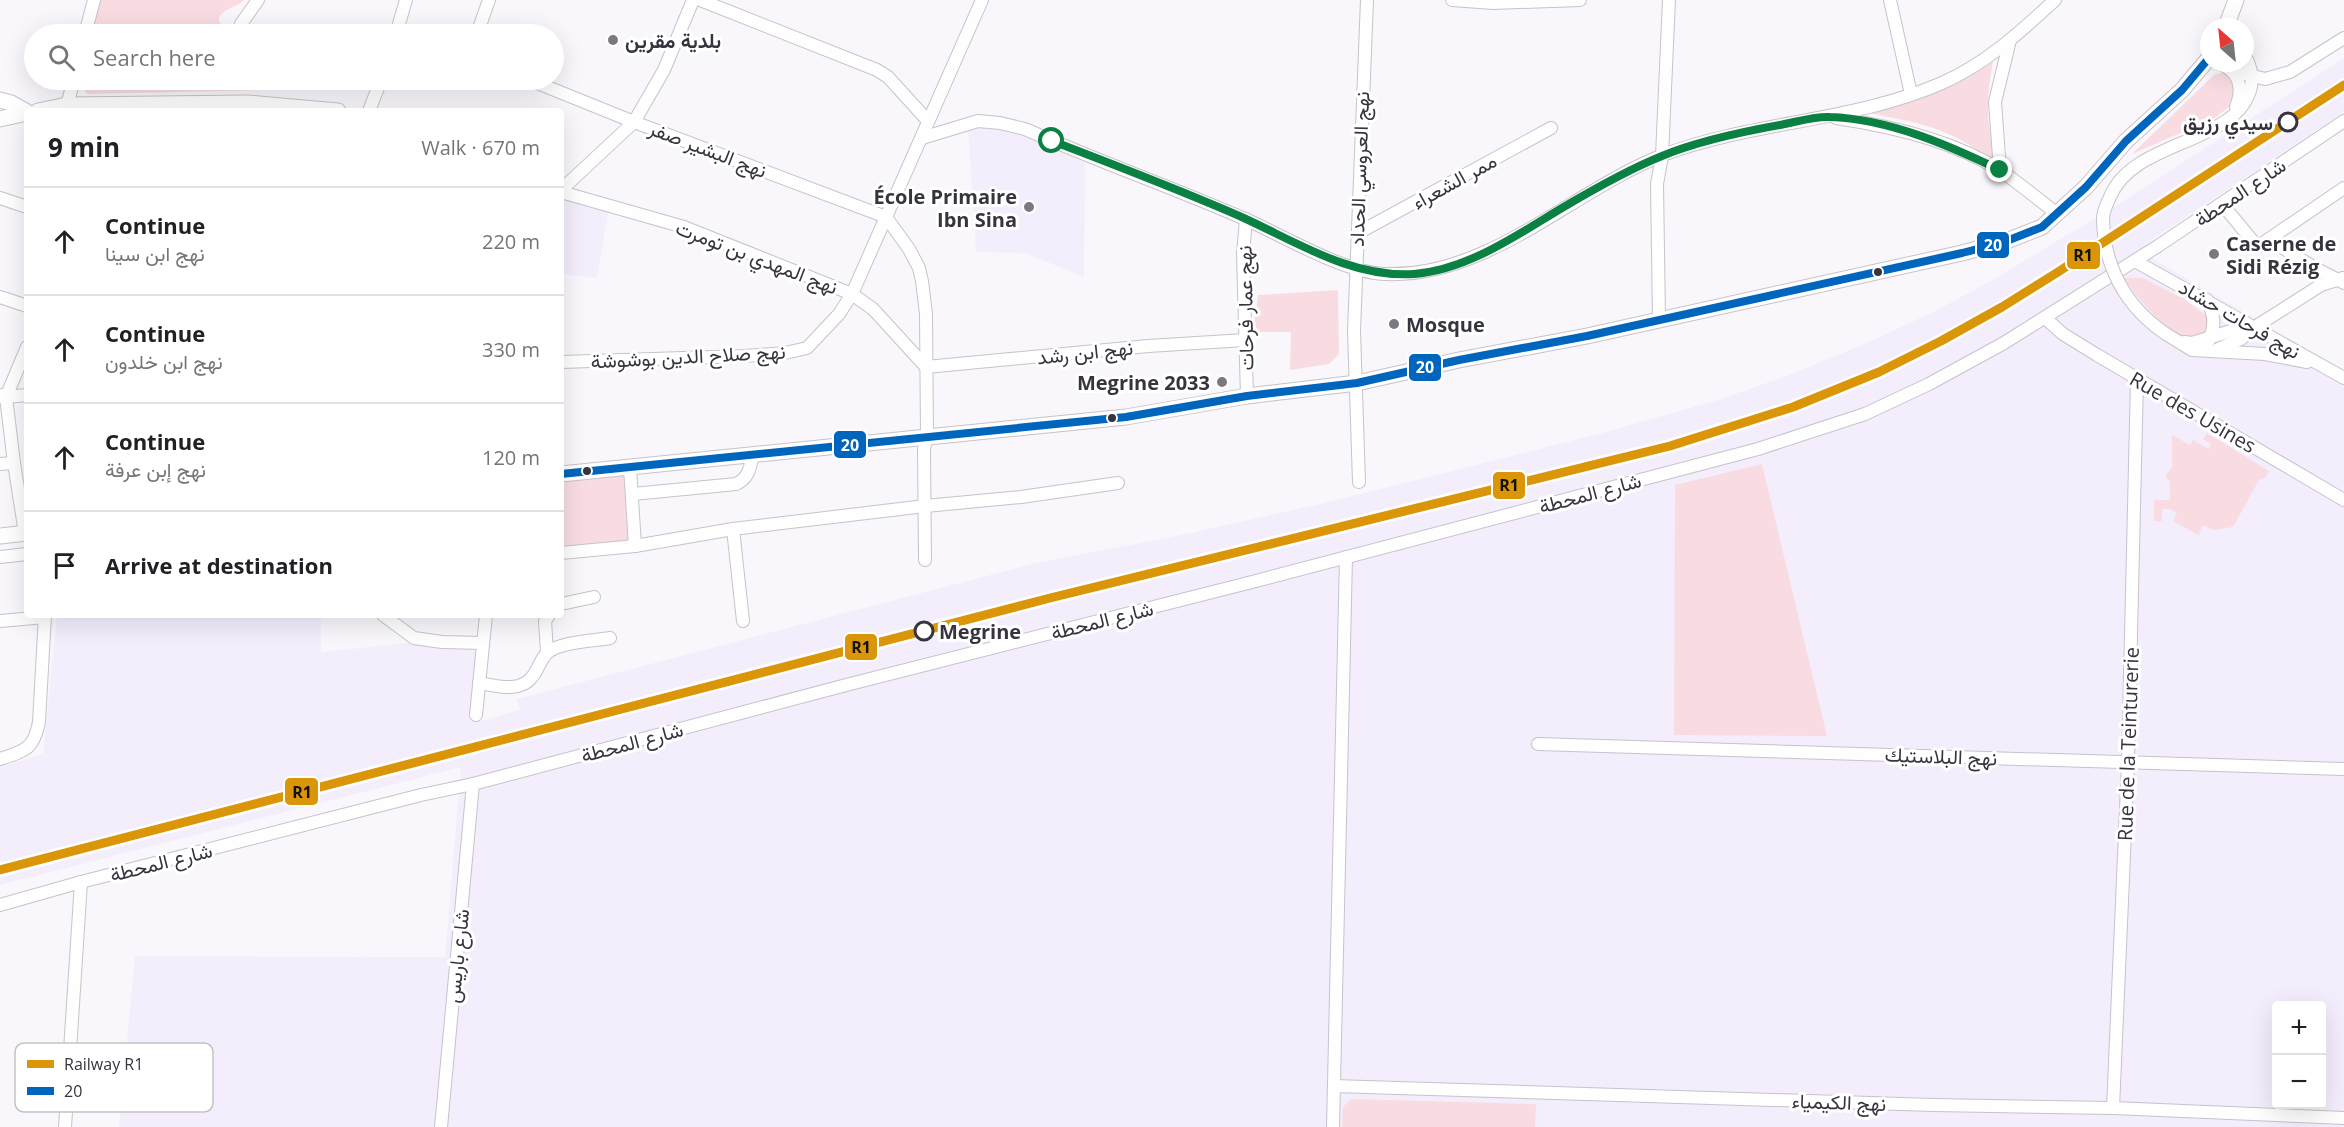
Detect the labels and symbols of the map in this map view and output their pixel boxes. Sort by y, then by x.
north arrow [2200,18,2254,72]
place label: بلدية مقرين [625,27,721,54]
marker: بلدية مقرين [606,33,620,47]
street label: نهج العروسي الحداد [1343,91,1379,247]
place label: سيدي رزيق [2183,109,2273,140]
marker: سيدي رزيق [2278,112,2298,132]
street label: نهج البشير صفر [644,114,771,185]
route start [1038,127,1064,153]
street label: ممر الشعراء [1407,147,1501,215]
street label: شارع المحطة [2189,152,2292,233]
route end [1986,156,2012,182]
place label: École Primaire Ibn Sina [874,183,1017,233]
marker: École Primaire Ibn Sina [1022,200,1036,214]
street label: نهج المهدي بن تومرت [671,214,842,304]
place label: Caserne de Sidi Rézig [2226,230,2336,280]
line badge: 20 [1976,231,2010,259]
text: 20 [1984,234,2002,256]
line badge: R1 [2066,241,2101,270]
text: R1 [2073,244,2093,266]
street label: نهج عمار فرحات [1230,245,1261,371]
marker: Caserne de Sidi Rézig [2207,247,2221,261]
unlabelled marker [1872,266,1884,278]
street label: نهج فرحات حشاد [2174,273,2306,366]
place label: Mosque [1406,311,1485,338]
marker: Mosque [1387,317,1401,331]
street label: نهج ابن رشد [1036,334,1134,371]
street label: نهج صلاح الدين بوشوشة [590,337,786,376]
line badge: 20 [1408,353,1442,382]
text: 20 [1416,356,1434,378]
street label: Rue des Usines [2125,365,2261,459]
place label: Megrine 2033 [1077,369,1210,396]
marker: Megrine 2033 [1215,375,1229,389]
unlabelled marker [1106,412,1118,424]
line badge: 20 [833,430,867,459]
text: 20 [841,434,859,456]
unlabelled marker [581,465,593,477]
street label: شارع المحطة [1536,466,1644,521]
line badge: R1 [1492,471,1526,500]
text: R1 [1499,474,1519,496]
street label: شارع المحطة [1048,594,1156,647]
place label: Megrine [939,618,1021,645]
marker: Megrine [914,621,934,641]
line badge: R1 [844,633,878,661]
text: R1 [851,636,871,658]
street label: Rue de la Teinturerie [2111,647,2145,841]
street label: شارع المحطة [578,715,686,770]
street label: نهج البلاستيك [1884,741,1998,772]
line badge: R1 [284,777,319,806]
text: R1 [292,781,312,803]
street label: شارع المحطة [107,836,215,889]
street label: شارع باريس [439,908,476,1004]
legend [15,1043,213,1112]
text: Railway R1 [64,1053,143,1075]
text: 20 [64,1080,82,1102]
street label: نهج الكيمياء [1791,1087,1887,1118]

